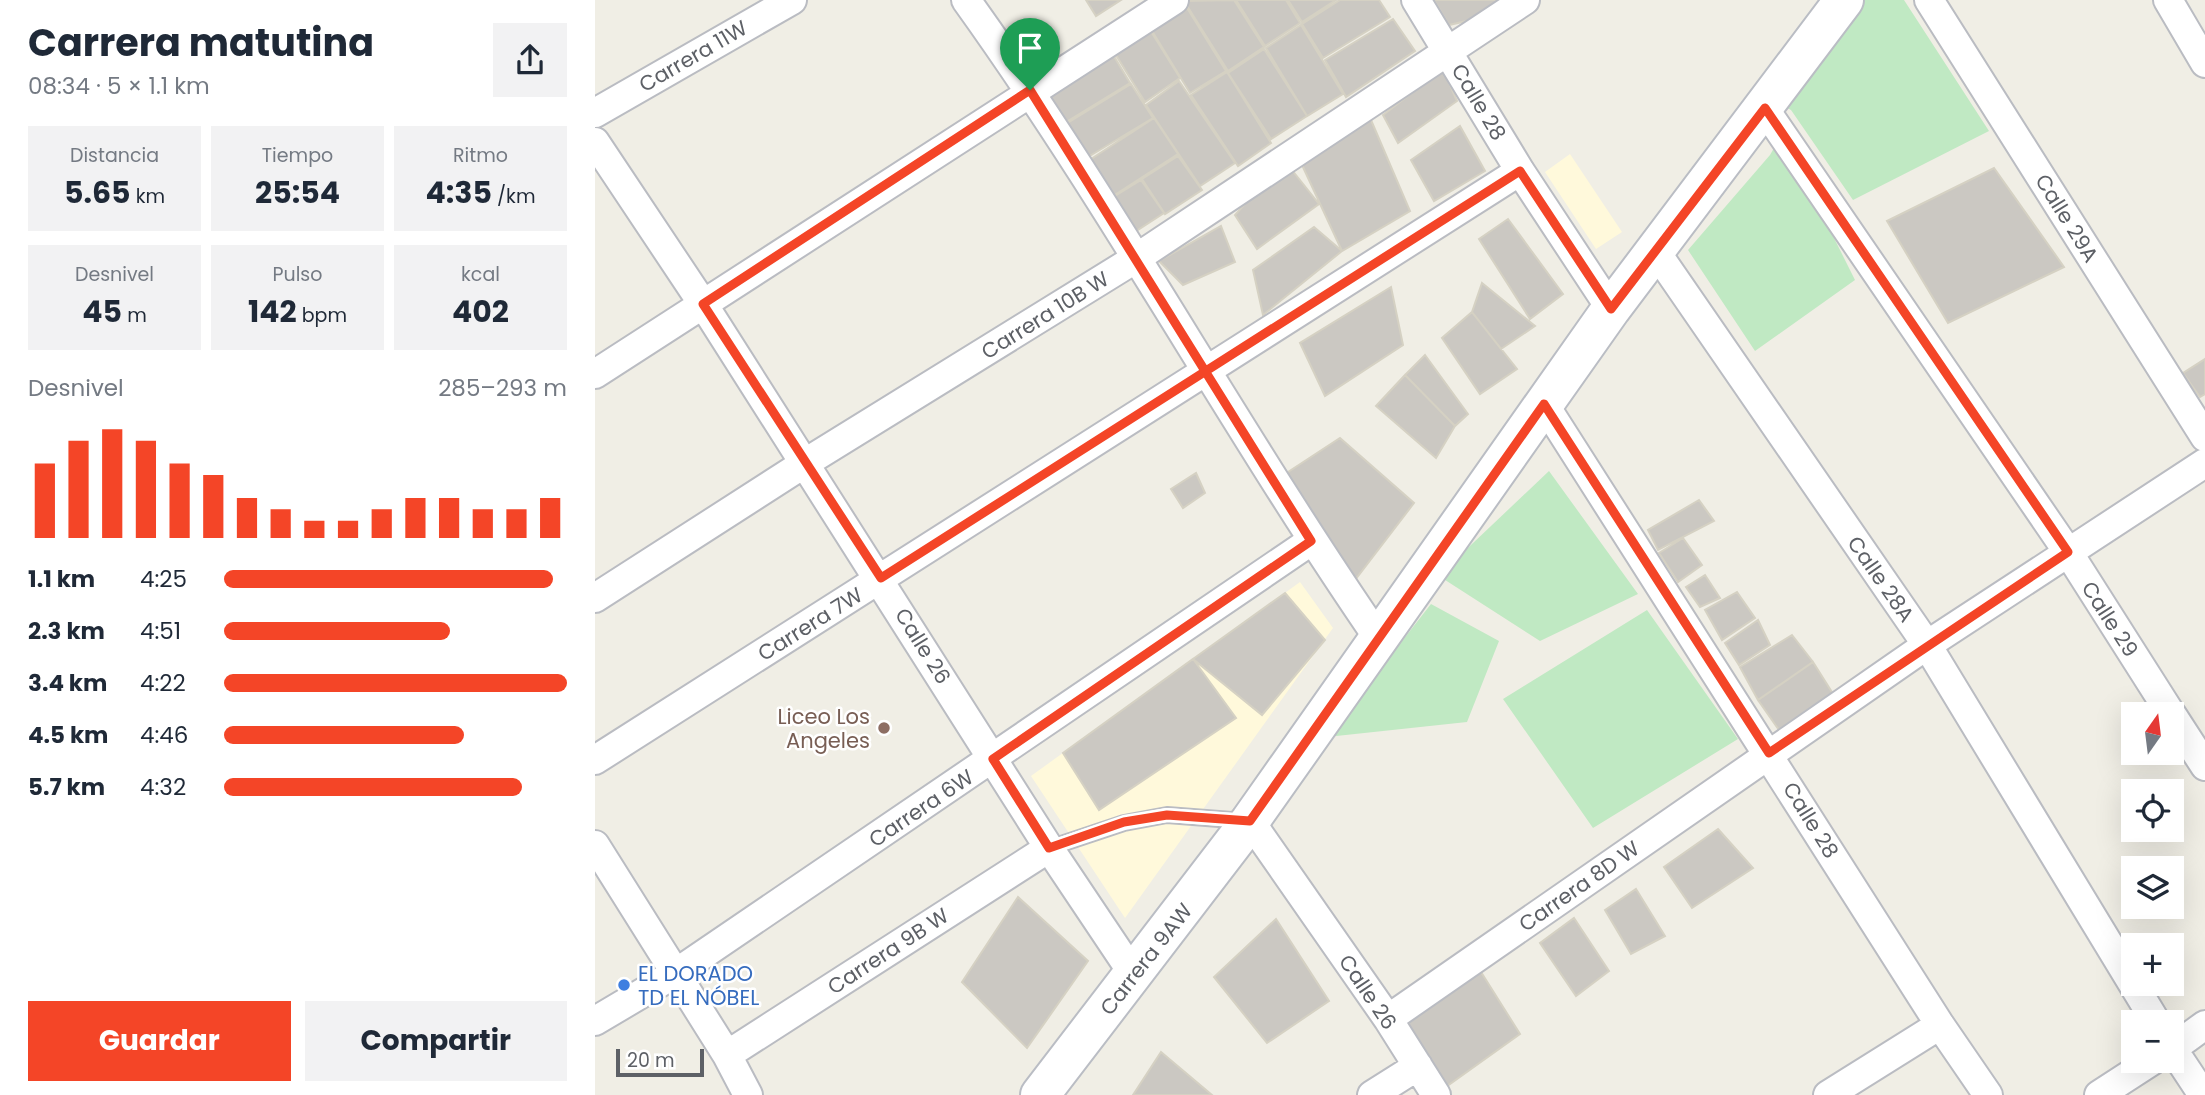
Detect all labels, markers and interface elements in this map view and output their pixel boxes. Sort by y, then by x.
street label: Carrera 11W [633,13,753,99]
text: Carrera matutina [28,16,374,69]
pin [1000,18,1060,90]
button: share [493,23,567,97]
icon: arrive [1011,29,1049,67]
street label: Calle 28 [1445,58,1513,146]
text: 08:34 · 5 × 1.1 km [28,70,210,102]
text: Distancia [70,142,159,169]
text: Tiempo [262,142,333,169]
text: Ritmo [453,142,508,169]
street label: Calle 29A [2029,168,2105,268]
text: 5.65 [64,171,131,214]
text: 25:54 [255,171,340,214]
text: 4:35 [426,171,492,214]
text: km [131,183,165,210]
text: /km [492,183,535,210]
text: Desnivel [75,261,154,288]
text: Pulso [273,261,322,288]
text: kcal [461,261,500,288]
street label: Carrera 10B W [976,264,1115,366]
text: 45 [82,290,122,333]
text: 142 [248,290,297,333]
text: 402 [452,290,509,333]
text: m [122,302,147,329]
text: bpm [297,302,347,329]
text: Desnivel [28,372,124,404]
text: 285–293 m [438,372,567,404]
street label: Calle 28A [1841,530,1921,628]
text: 1.1 km [28,563,95,595]
text: 4:25 [140,563,187,595]
street label: Calle 29 [2075,576,2145,662]
street label: Carrera 7W [752,580,868,668]
street label: Calle 26 [888,602,958,690]
text: 2.3 km [28,615,105,647]
text: 4:51 [140,615,181,647]
text: 3.4 km [28,667,107,699]
text: 4:22 [140,667,186,699]
place label: Liceo Los Angeles [777,702,870,755]
north arrow [2121,702,2184,765]
map controls [2121,702,2184,1073]
text: 4.5 km [28,719,108,751]
text: 4:46 [140,719,188,751]
marker: Liceo Los Angeles [876,720,892,736]
street label: Carrera 6W [863,762,979,854]
text: 5.7 km [28,771,105,803]
text: 4:32 [140,771,186,803]
street label: Calle 28 [1776,776,1846,864]
button: locate [2121,779,2184,842]
street label: Carrera 8D W [1513,833,1645,938]
button: layers [2121,856,2184,919]
street label: Carrera 9AW [1093,897,1199,1021]
street label: Carrera 9B W [822,901,955,1001]
button: + [2121,933,2184,996]
street label: Calle 26 [1332,949,1404,1035]
place label: EL DORADO TD EL NÓBEL [638,959,759,1012]
marker: EL DORADO TD EL NÓBEL [616,977,632,993]
button: Guardar [28,1001,291,1081]
button: Compartir [305,1001,567,1081]
button: − [2121,1010,2184,1073]
scale bar [616,1046,703,1078]
text: 20 m [627,1047,675,1074]

